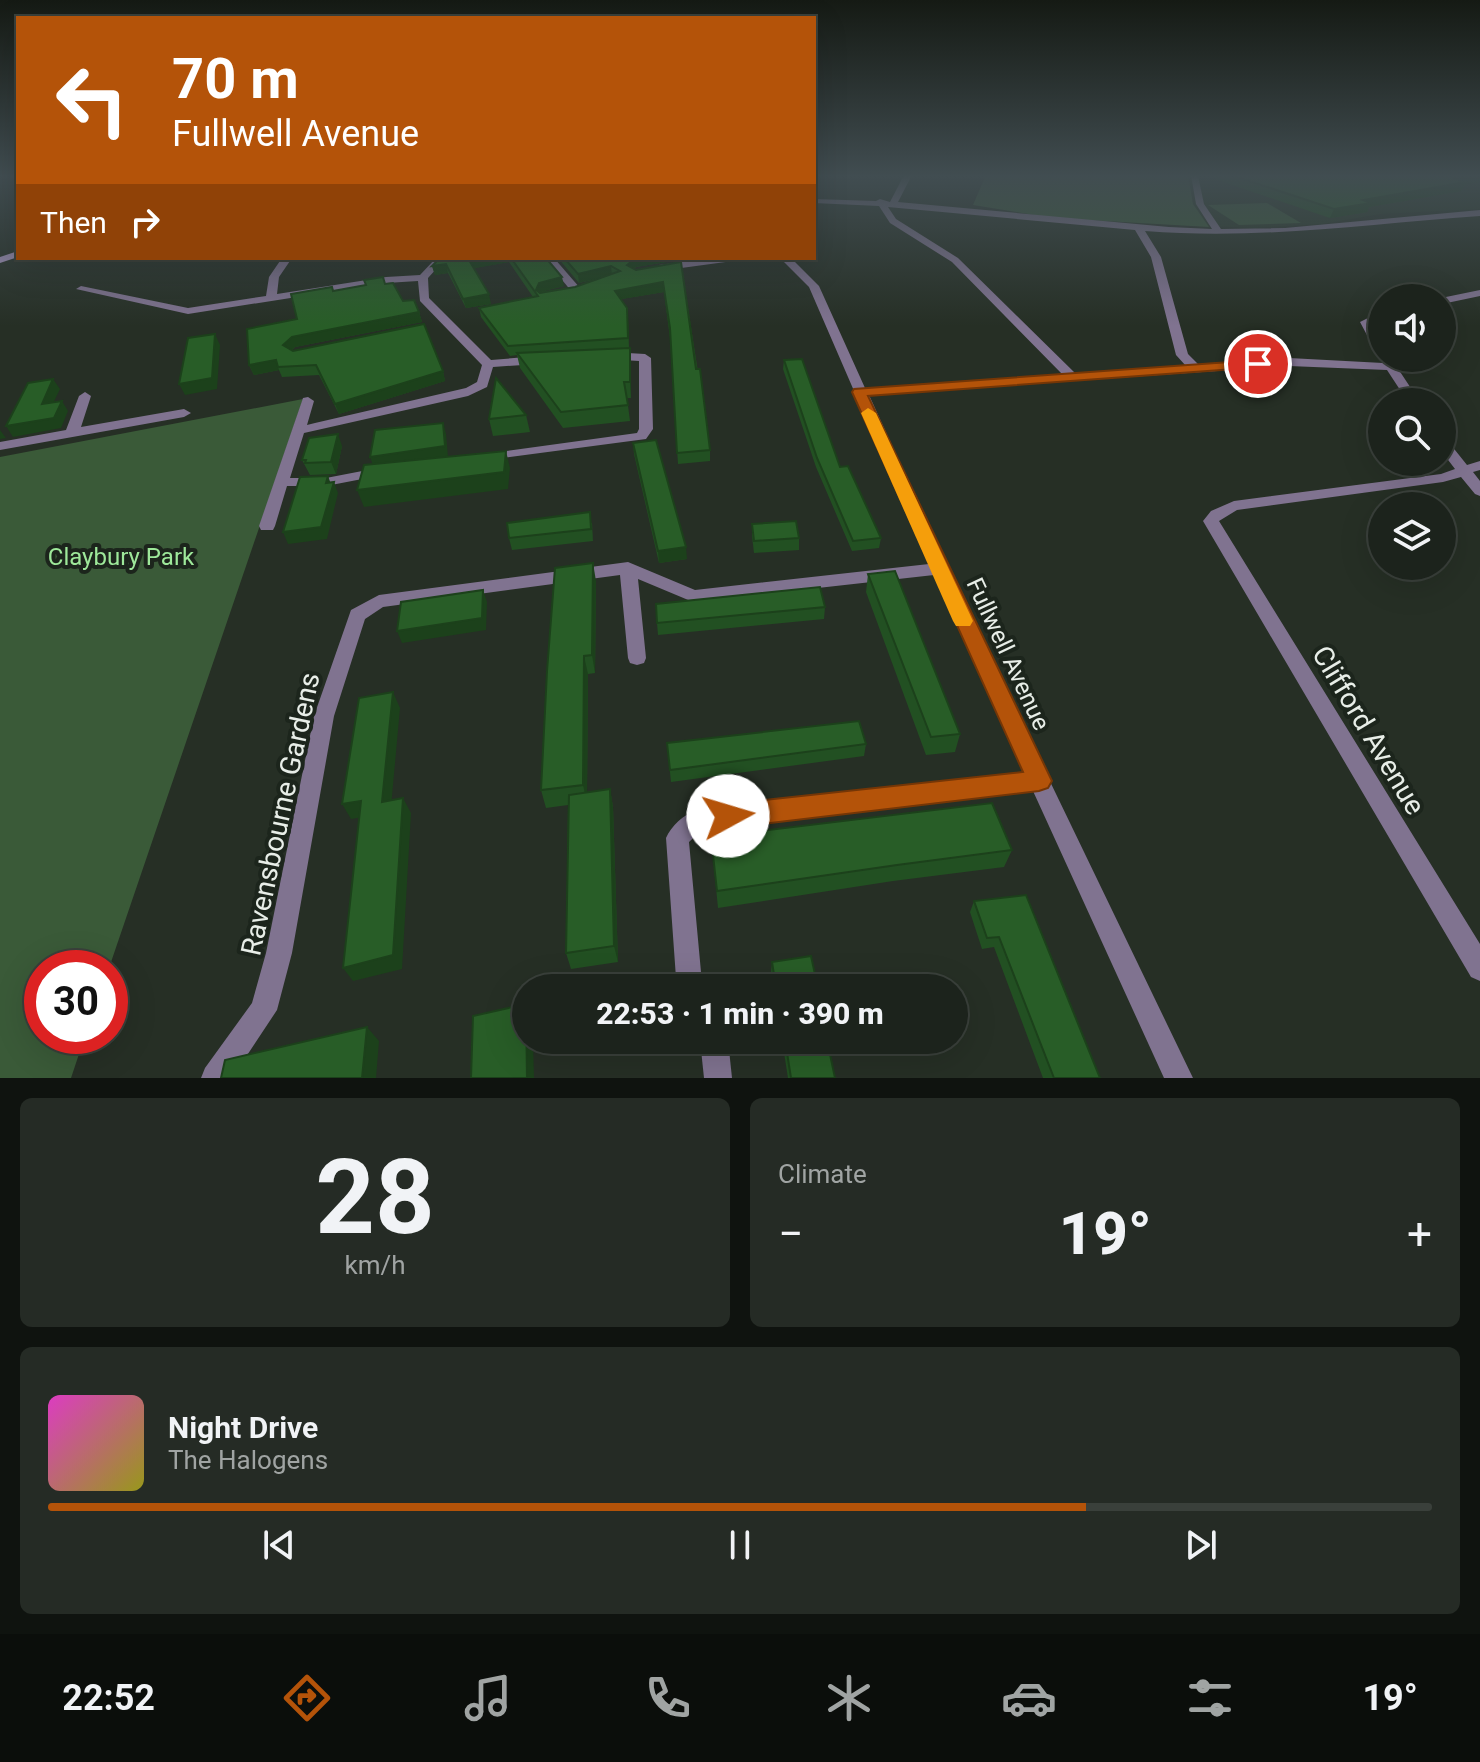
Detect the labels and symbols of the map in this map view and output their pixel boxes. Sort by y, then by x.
pin [1224,330,1292,398]
park label: Claybury Park [48,543,195,571]
street label: Fullwell Avenue [960,573,1056,735]
street label: Clifford Avenue [1305,640,1432,821]
street label: Ravensbourne Gardens [234,670,327,959]
position arrow [686,774,770,858]
speed limit sign: 30 [24,950,128,1054]

